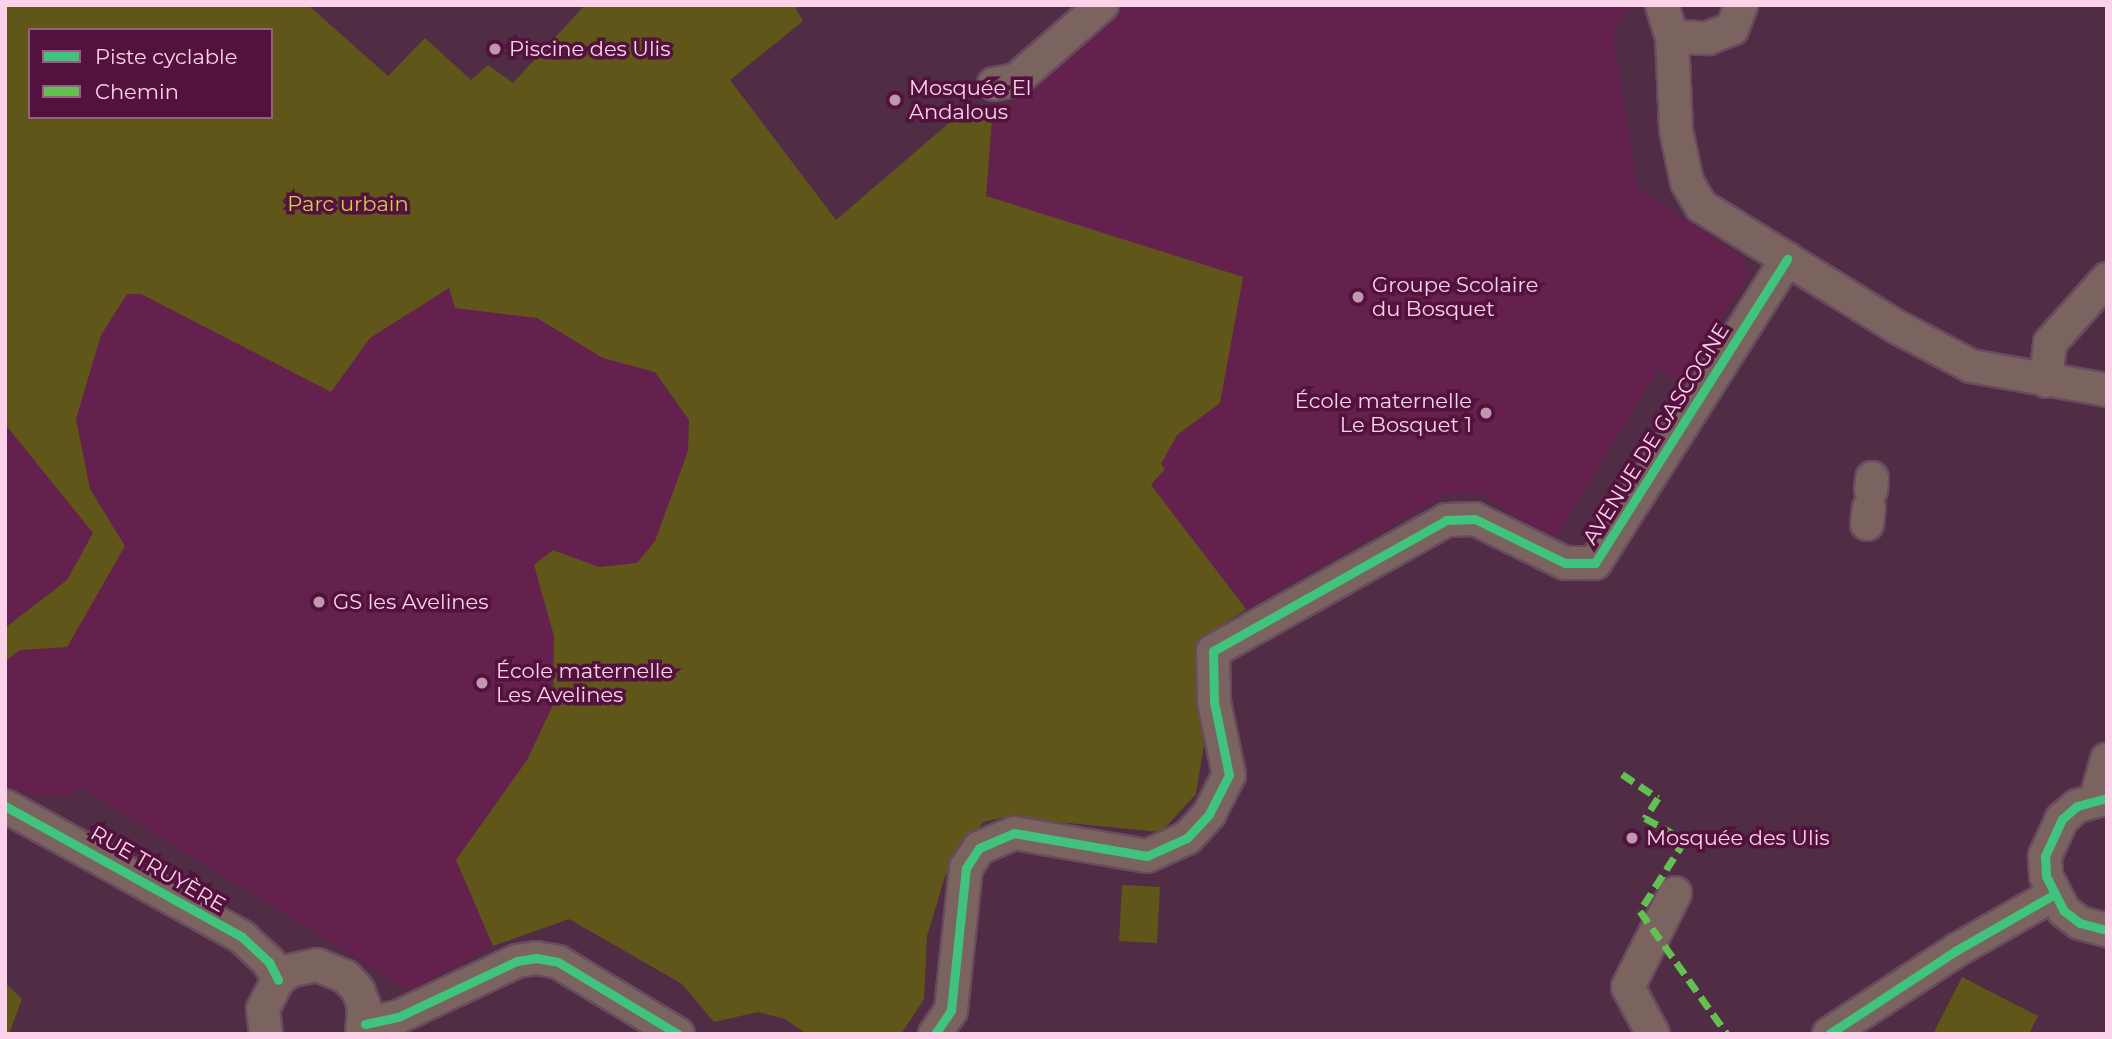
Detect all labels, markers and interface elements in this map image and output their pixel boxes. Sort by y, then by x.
legend [28,28,273,119]
place label: Piscine des Ulis [509,36,671,62]
marker: Piscine des Ulis [487,41,503,57]
text: Piste cyclable [95,44,237,69]
place label: Mosquée El Andalous [909,75,1031,125]
text: Chemin [95,79,179,104]
marker: Mosquée El Andalous [887,92,903,108]
park label: Parc urbain [287,191,409,217]
place label: Groupe Scolaire du Bosquet [1372,272,1538,322]
marker: Groupe Scolaire du Bosquet [1350,289,1366,305]
street label: AVENUE DE GASCOGNE [1577,319,1735,549]
place label: École maternelle Le Bosquet 1 [1295,388,1472,438]
marker: École maternelle Le Bosquet 1 [1478,405,1494,421]
place label: GS les Avelines [333,589,488,615]
marker: GS les Avelines [311,594,327,610]
place label: École maternelle Les Avelines [496,658,673,708]
marker: École maternelle Les Avelines [474,675,490,691]
street label: RUE TRUYÈRE [86,820,230,918]
place label: Mosquée des Ulis [1646,825,1830,851]
marker: Mosquée des Ulis [1624,830,1640,846]

